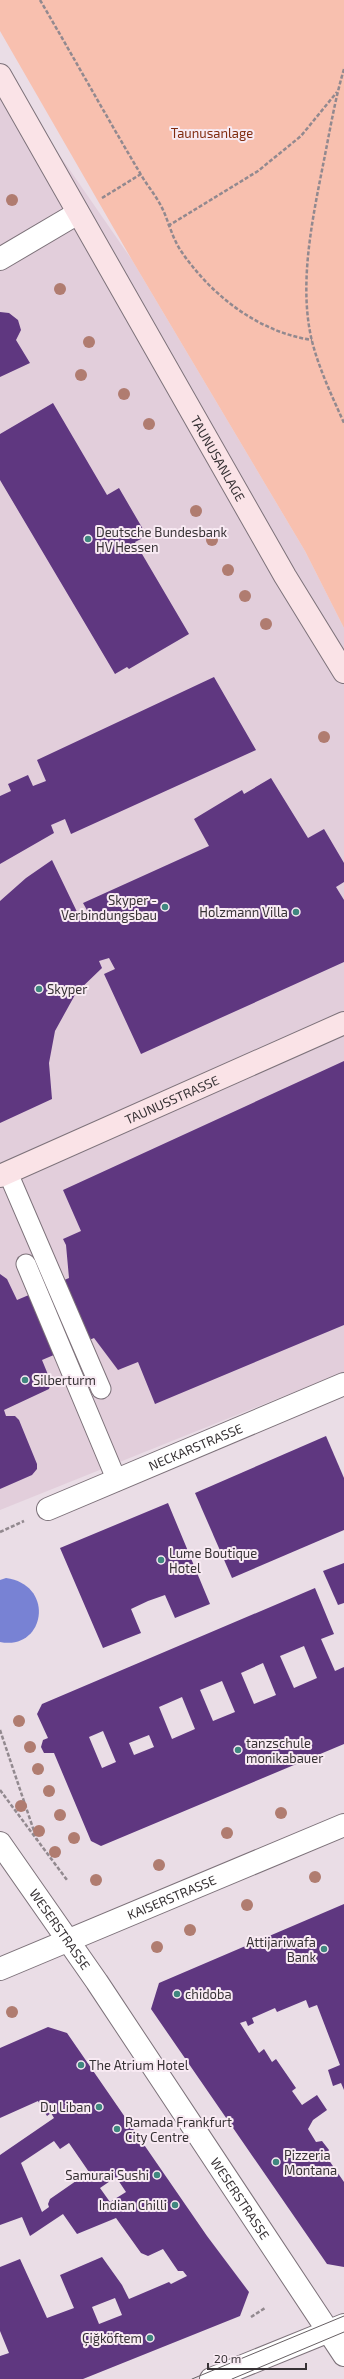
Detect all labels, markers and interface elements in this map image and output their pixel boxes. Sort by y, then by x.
park label: Taunusanlage [171,125,253,141]
street label: TAUNUSANLAGE [187,413,249,504]
place label: Deutsche Bundesbank HV Hessen [96,524,228,555]
marker: Deutsche Bundesbank HV Hessen [83,534,93,544]
place label: Skyper - Verbindungsbau [61,892,157,923]
marker: Skyper - Verbindungsbau [160,902,170,912]
place label: Holzmann Villa [199,904,288,920]
marker: Holzmann Villa [291,907,301,917]
place label: Skyper [47,981,88,997]
marker: Skyper [34,984,44,994]
street label: TAUNUSSTRASSE [122,1072,221,1128]
place label: Silberturm [33,1372,96,1388]
marker: Silberturm [20,1375,30,1385]
street label: NECKARSTRASSE [146,1420,245,1474]
place label: Lume Boutique Hotel [169,1545,257,1576]
marker: Lume Boutique Hotel [156,1555,166,1565]
place label: tanzschule monikabauer [246,1735,323,1766]
marker: tanzschule monikabauer [233,1745,243,1755]
street label: KAISERSTRASSE [125,1872,218,1923]
street label: WESERSTRASSE [26,1886,94,1973]
place label: Attijariwafa Bank [246,1934,316,1965]
marker: Attijariwafa Bank [319,1944,329,1954]
place label: chidoba [185,1986,232,2002]
marker: chidoba [172,1989,182,1999]
place label: The Atrium Hotel [89,2057,189,2073]
marker: The Atrium Hotel [76,2060,86,2070]
place label: Du Liban [40,2099,91,2115]
marker: Du Liban [94,2102,104,2112]
place label: Ramada Frankfurt City Centre [125,2114,232,2145]
marker: Ramada Frankfurt City Centre [112,2124,122,2134]
place label: Pizzeria Montana [284,2147,337,2178]
street label: WESERSTRASSE [207,2154,273,2242]
marker: Pizzeria Montana [271,2157,281,2167]
place label: Samurai Sushi [65,2167,149,2183]
marker: Samurai Sushi [152,2170,162,2180]
place label: Indian Chilli [99,2197,167,2213]
marker: Indian Chilli [170,2200,180,2210]
place label: Çiğköftem [82,2330,142,2347]
marker: Çiğköftem [145,2333,155,2343]
scale bar [208,2345,306,2371]
text: 20 m [214,2351,241,2365]

